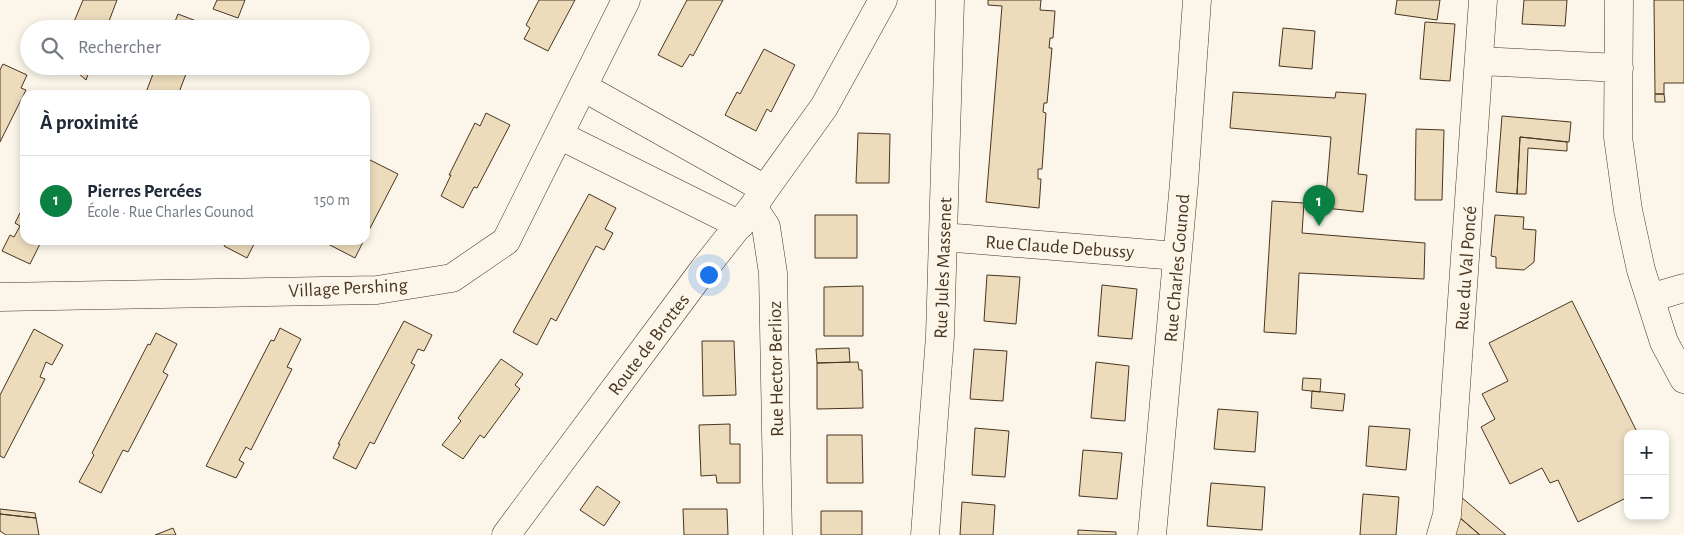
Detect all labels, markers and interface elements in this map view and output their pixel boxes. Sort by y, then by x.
search box [20,20,370,75]
icon: search [38,34,66,62]
text: Rechercher [78,38,161,57]
text: À proximité [40,112,138,133]
text: Pierres Percées [87,182,202,201]
pin: 1 [1303,185,1335,226]
text: 1 [53,192,59,208]
text: 150 m [314,192,350,208]
street label: Rue Charles Gounod [1162,193,1193,343]
street label: Rue Jules Massenet [932,197,955,339]
text: École · Rue Charles Gounod [87,204,254,220]
street label: Rue du Val Poncé [1453,205,1480,331]
street label: Rue Claude Debussy [985,233,1135,262]
your location [696,262,722,288]
street label: Village Pershing [288,276,409,301]
street label: Route de Brottes [605,291,693,399]
street label: Rue Hector Berlioz [766,301,787,437]
map controls [1624,430,1669,520]
button: + [1624,430,1669,475]
button: − [1624,475,1669,520]

